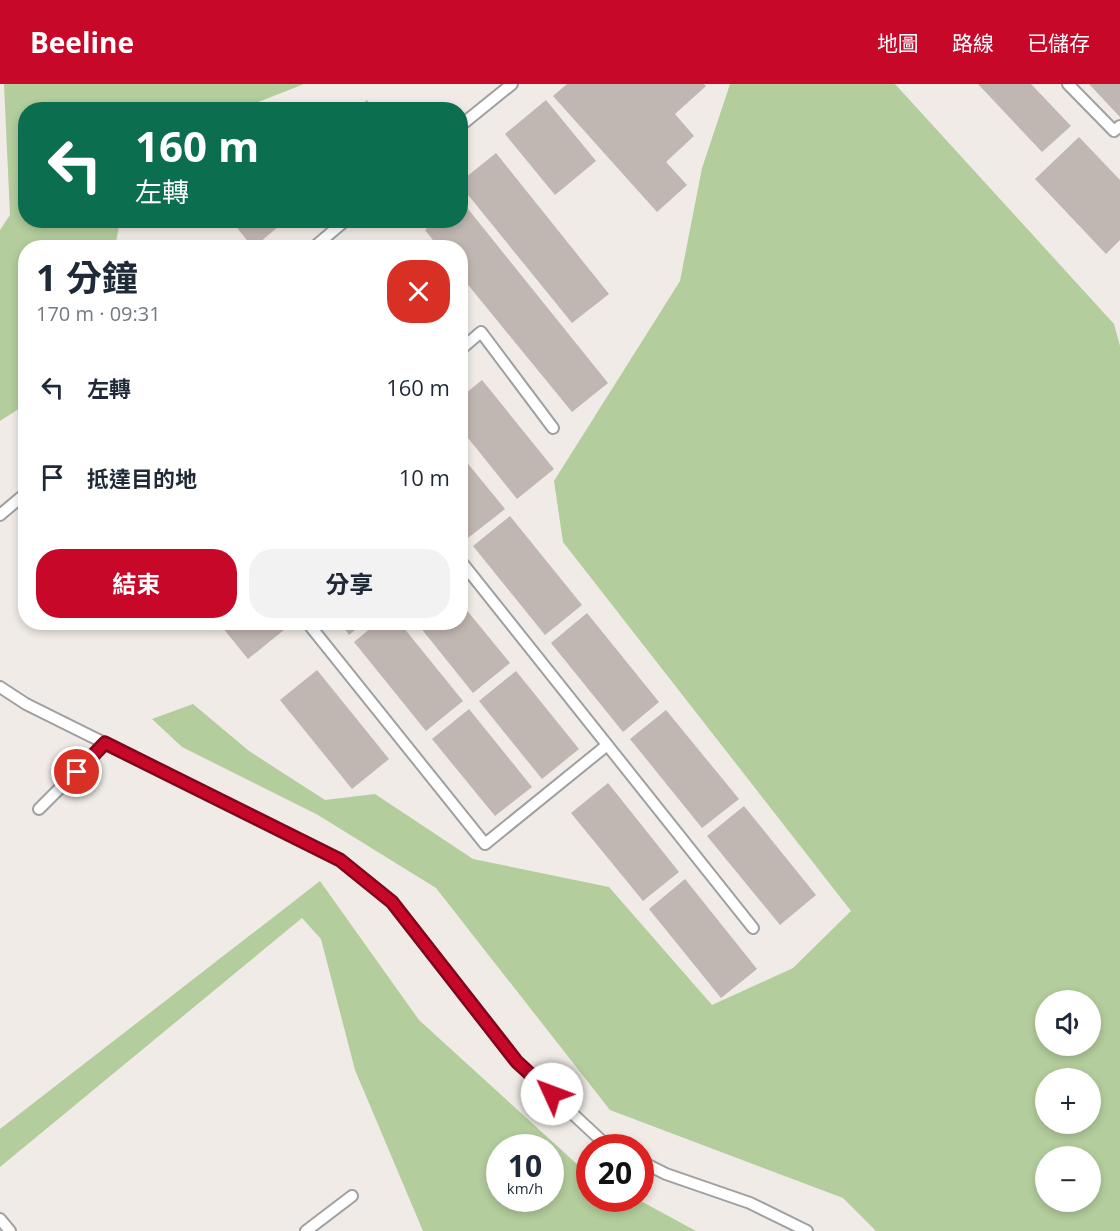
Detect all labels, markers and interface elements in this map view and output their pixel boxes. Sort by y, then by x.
text: Beeline [30,23,134,61]
text: 地圖 [877,29,919,57]
text: 路線 [952,29,994,57]
text: 已儲存 [1027,29,1090,57]
text: 160 m [135,117,259,174]
icon: left [36,126,114,204]
text: 左轉 [135,173,189,210]
text: 1 分鐘 [36,253,138,302]
button: close [387,260,450,323]
text: 170 m · 09:31 [36,300,161,327]
icon: left [36,371,69,404]
text: 160 m [386,372,450,402]
text: 左轉 [87,373,131,403]
icon: arrive [36,461,69,494]
text: 10 m [399,462,450,492]
text: 抵達目的地 [87,463,197,493]
button: 結束 [36,549,237,618]
button: 分享 [249,549,450,618]
pin [51,746,102,797]
icon: arrive [60,755,93,788]
map controls [1035,990,1101,1212]
button: sound [1035,990,1101,1056]
position arrow [520,1062,584,1126]
button: + [1035,1068,1101,1134]
speed limit sign: 20 [576,1134,654,1212]
text: 10 [508,1145,542,1186]
button: − [1035,1146,1101,1212]
text: km/h [507,1178,543,1198]

